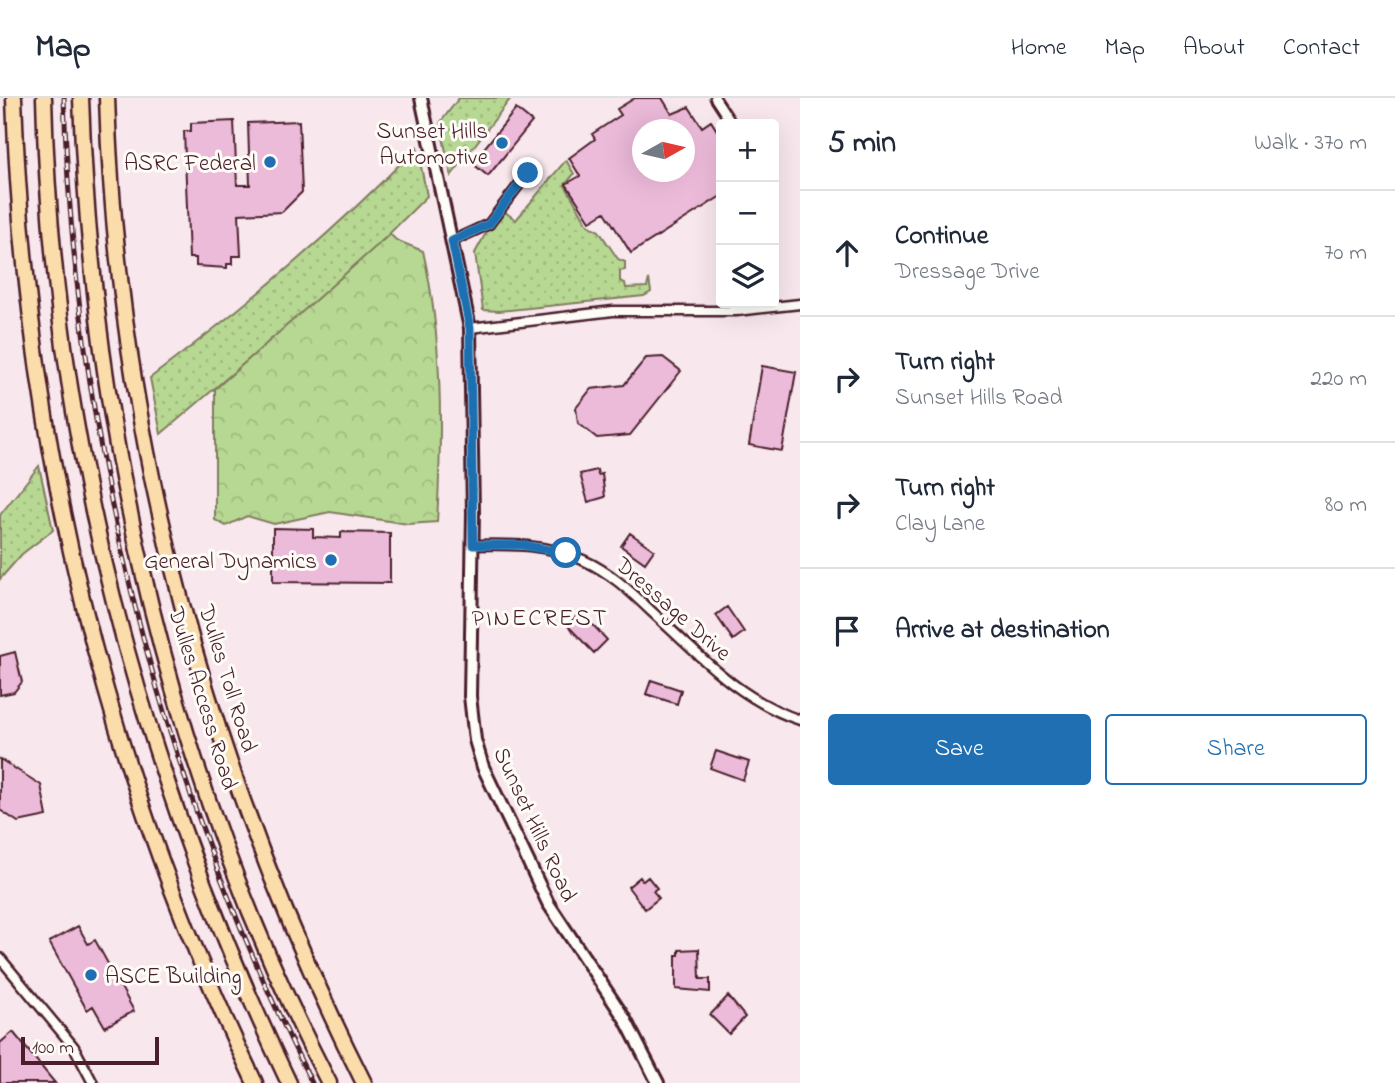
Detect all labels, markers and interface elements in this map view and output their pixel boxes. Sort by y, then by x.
text: Map [35,24,91,72]
text: Home [1011,31,1067,66]
text: Map [1105,31,1145,66]
text: About [1183,31,1245,66]
text: Contact [1283,31,1360,66]
place label: Sunset Hills Automotive [376,116,489,175]
north arrow [632,119,695,182]
map controls [716,119,779,308]
button: + [716,119,779,182]
text: 5 min [828,122,896,166]
text: Walk · 370 m [1254,127,1367,160]
marker: Sunset Hills Automotive [494,135,510,151]
place label: ASRC Federal [124,148,256,181]
marker: ASRC Federal [262,154,278,170]
route end [512,157,543,188]
button: − [716,182,779,245]
text: Continue [895,218,988,256]
icon: ahead [828,234,866,272]
text: 70 m [1324,237,1367,270]
button: layers [716,245,779,308]
text: Dressage Drive [895,256,1040,289]
text: Turn right [895,344,995,382]
icon: right [828,360,866,398]
text: 220 m [1311,363,1367,396]
text: Sunset Hills Road [895,382,1062,415]
text: Turn right [895,470,995,508]
icon: right [828,486,866,524]
text: 80 m [1325,489,1367,522]
text: Clay Lane [895,508,985,541]
route start [550,537,581,568]
place label: General Dynamics [144,546,317,581]
street label: Dressage Drive [606,549,738,671]
marker: General Dynamics [323,552,339,568]
street label: Dulles Toll Road [188,600,265,757]
street label: Dulles Access Road [158,602,245,794]
district label: PINECREST [472,602,609,637]
icon: arrive [828,612,866,650]
text: Arrive at destination [895,612,1110,650]
button: Save [828,714,1091,785]
button: Share [1105,714,1367,785]
street label: Sunset Hills Road [483,742,584,908]
place label: ASCE Building [105,961,242,995]
marker: ASCE Building [83,967,99,983]
scale bar [21,1034,159,1066]
text: 100 m [32,1035,74,1062]

